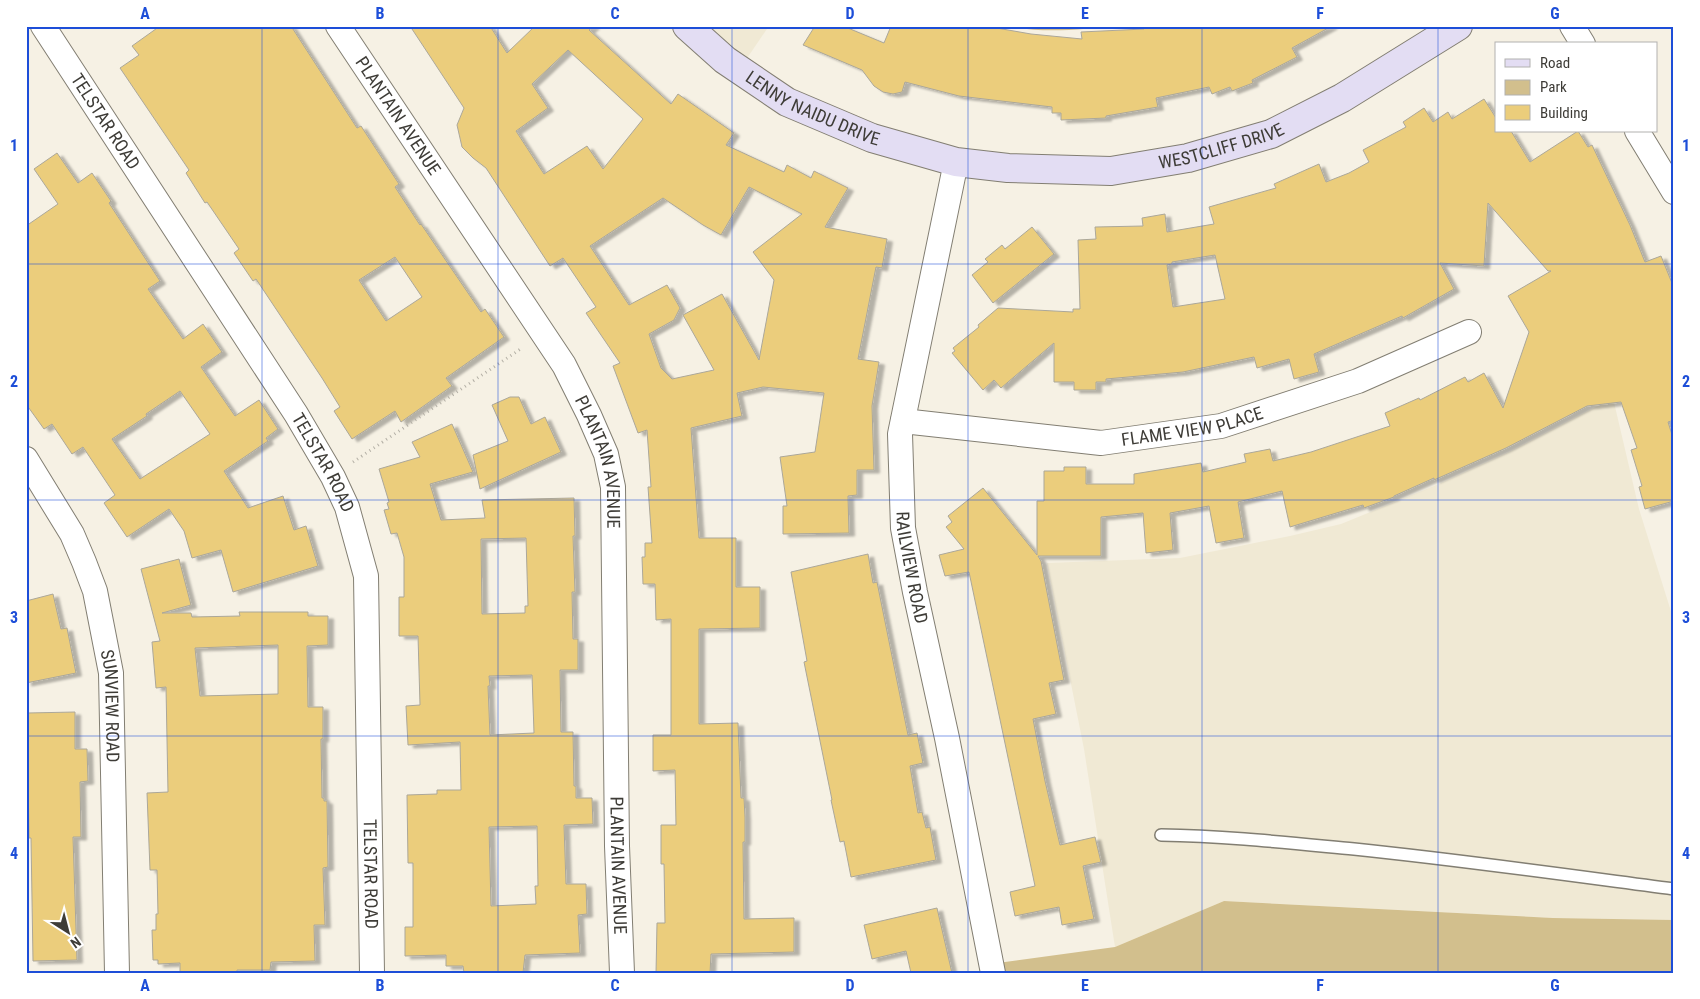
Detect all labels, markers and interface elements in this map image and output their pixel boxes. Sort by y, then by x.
text: A [140,4,150,23]
text: B [376,4,385,23]
text: C [610,4,620,23]
text: D [845,4,855,23]
text: E [1081,4,1089,23]
text: F [1316,4,1324,23]
text: G [1550,4,1560,23]
legend [1495,42,1658,132]
street label: PLANTAIN AVENUE [351,52,445,179]
text: Road [1540,54,1570,72]
street label: LENNY NAIDU DRIVE [742,66,882,150]
street label: TELSTAR ROAD [67,69,144,173]
text: Park [1540,78,1567,96]
text: Building [1540,104,1588,122]
street label: WESTCLIFF DRIVE [1157,118,1287,173]
text: 1 [10,136,18,155]
text: 1 [1682,136,1690,155]
text: 2 [10,372,18,391]
text: 2 [1682,372,1690,391]
street label: PLANTAIN AVENUE [571,392,624,528]
street label: FLAME VIEW PLACE [1120,402,1266,450]
street label: TELSTAR ROAD [288,409,359,515]
street label: RAILVIEW ROAD [892,511,933,625]
text: 3 [10,608,18,627]
text: 3 [1682,608,1690,627]
street label: SUNVIEW ROAD [97,648,124,763]
street label: PLANTAIN AVENUE [606,796,631,935]
street label: TELSTAR ROAD [360,819,382,929]
text: 4 [10,844,18,863]
text: 4 [1682,844,1690,863]
north arrow [42,906,92,956]
text: N [67,934,84,952]
text: A [140,976,150,995]
text: B [376,976,385,995]
text: C [610,976,620,995]
text: D [845,976,855,995]
text: E [1081,976,1089,995]
text: F [1316,976,1324,995]
text: G [1550,976,1560,995]

